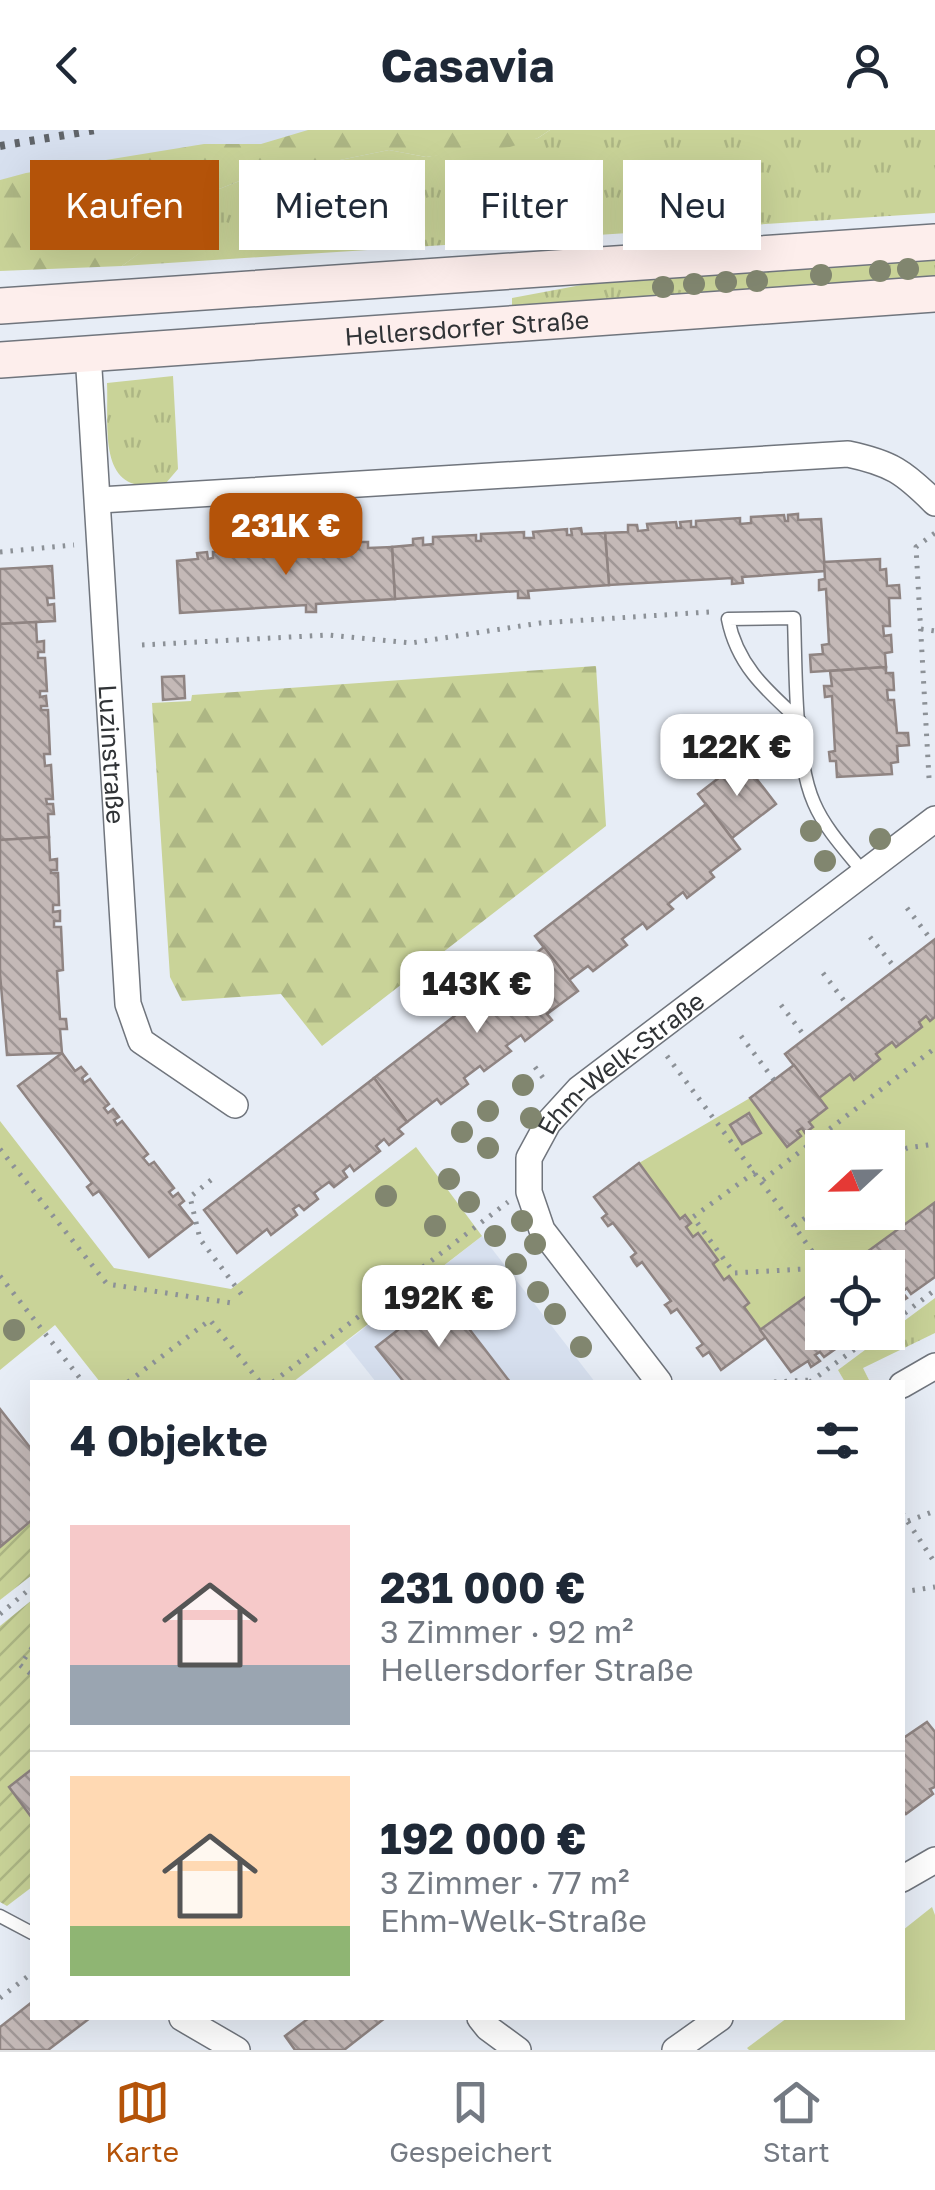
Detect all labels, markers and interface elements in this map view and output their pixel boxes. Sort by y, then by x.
icon: back [40,38,95,93]
text: Casavia [380,38,555,92]
icon: person [840,38,895,93]
chip: Kaufen [30,160,219,250]
chip: Mieten [239,160,425,250]
chip: Filter [445,160,603,250]
chip: Neu [623,160,761,250]
street label: Hellersdorfer Straße [343,303,590,351]
pin: 231K € [205,493,367,578]
text: 231K € [231,506,341,544]
street label: Luzinstraße [93,684,132,825]
pin: 122K € [656,714,818,799]
text: 122K € [682,727,792,765]
pin: 143K € [396,951,558,1036]
text: 143K € [422,964,532,1002]
street label: Ehm-Welk-Straße [530,984,710,1139]
north arrow [805,1130,905,1230]
map controls [805,1130,905,1350]
button: locate [805,1250,905,1350]
pin: 192K € [358,1265,520,1350]
text: 192K € [384,1278,494,1316]
icon: filters [810,1413,865,1468]
text: 4 Objekte [70,1415,268,1465]
text: 231 000 € [380,1562,585,1612]
icon: home [150,1565,270,1685]
text: 3 Zimmer · 92 m² [380,1612,634,1650]
text: Hellersdorfer Straße [380,1650,693,1688]
text: 192 000 € [380,1813,586,1863]
icon: home [150,1816,270,1936]
text: 3 Zimmer · 77 m² [380,1863,630,1901]
text: Ehm-Welk-Straße [380,1901,647,1939]
tab: Karte [105,2075,179,2168]
tab: Gespeichert [389,2075,552,2168]
tab: Start [763,2075,830,2168]

